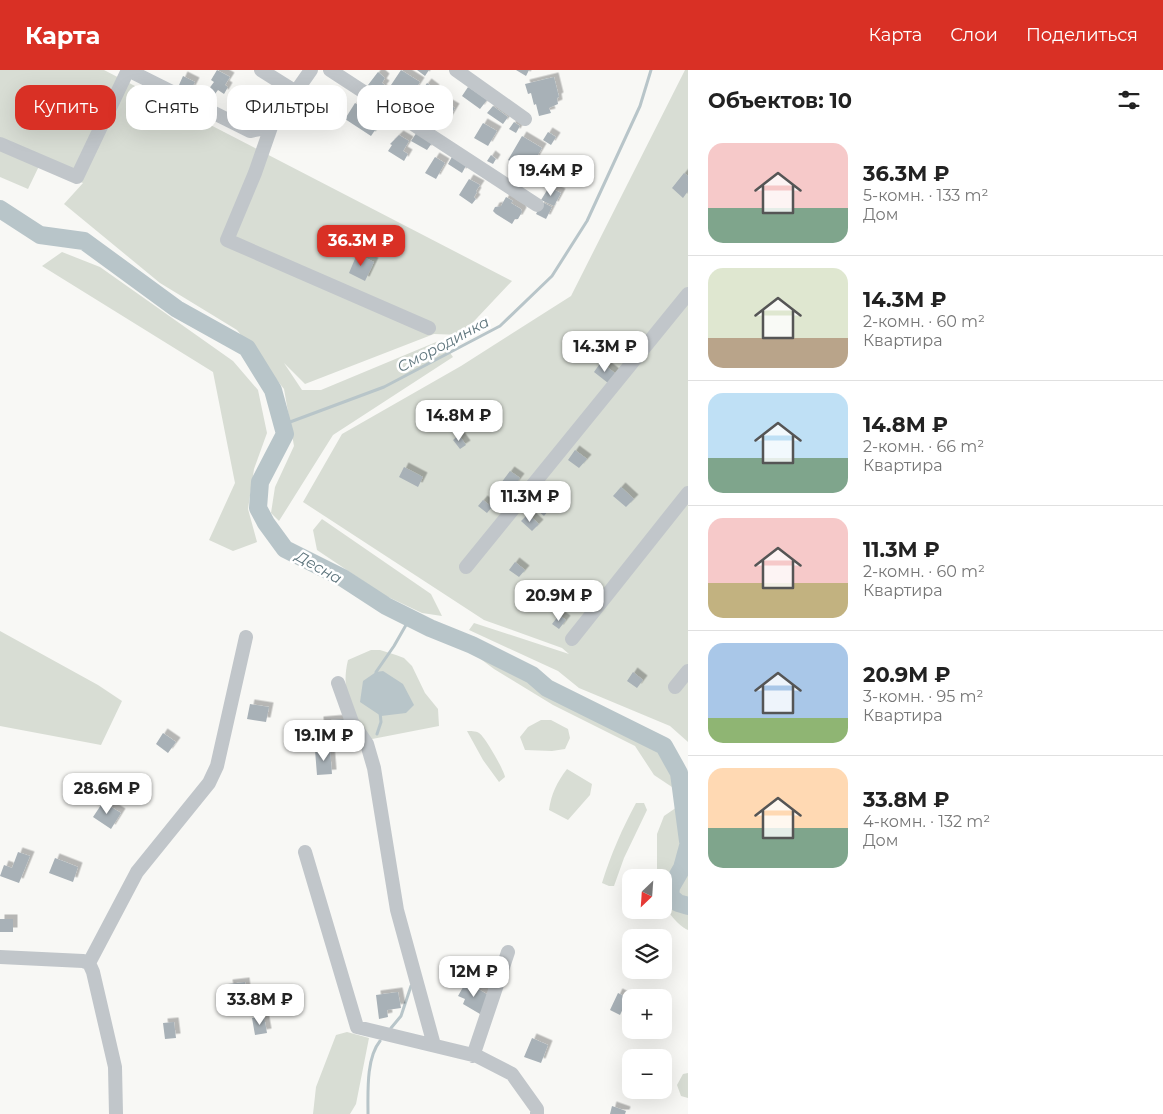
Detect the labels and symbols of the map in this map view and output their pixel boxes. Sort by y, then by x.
pin: 19.4M ₽ [505,154,597,197]
pin: 36.3M ₽ [315,224,407,267]
water label: Смородинка [394,312,492,376]
pin: 14.3M ₽ [559,330,651,373]
pin: 14.8M ₽ [413,400,505,442]
pin: 11.3M ₽ [484,480,576,523]
water label: Десна [291,545,345,588]
pin: 20.9M ₽ [513,580,605,622]
pin: 19.1M ₽ [278,720,370,762]
pin: 28.6M ₽ [61,772,153,815]
north arrow [622,869,672,919]
pin: 12M ₽ [439,956,509,998]
pin: 33.8M ₽ [214,984,306,1026]

